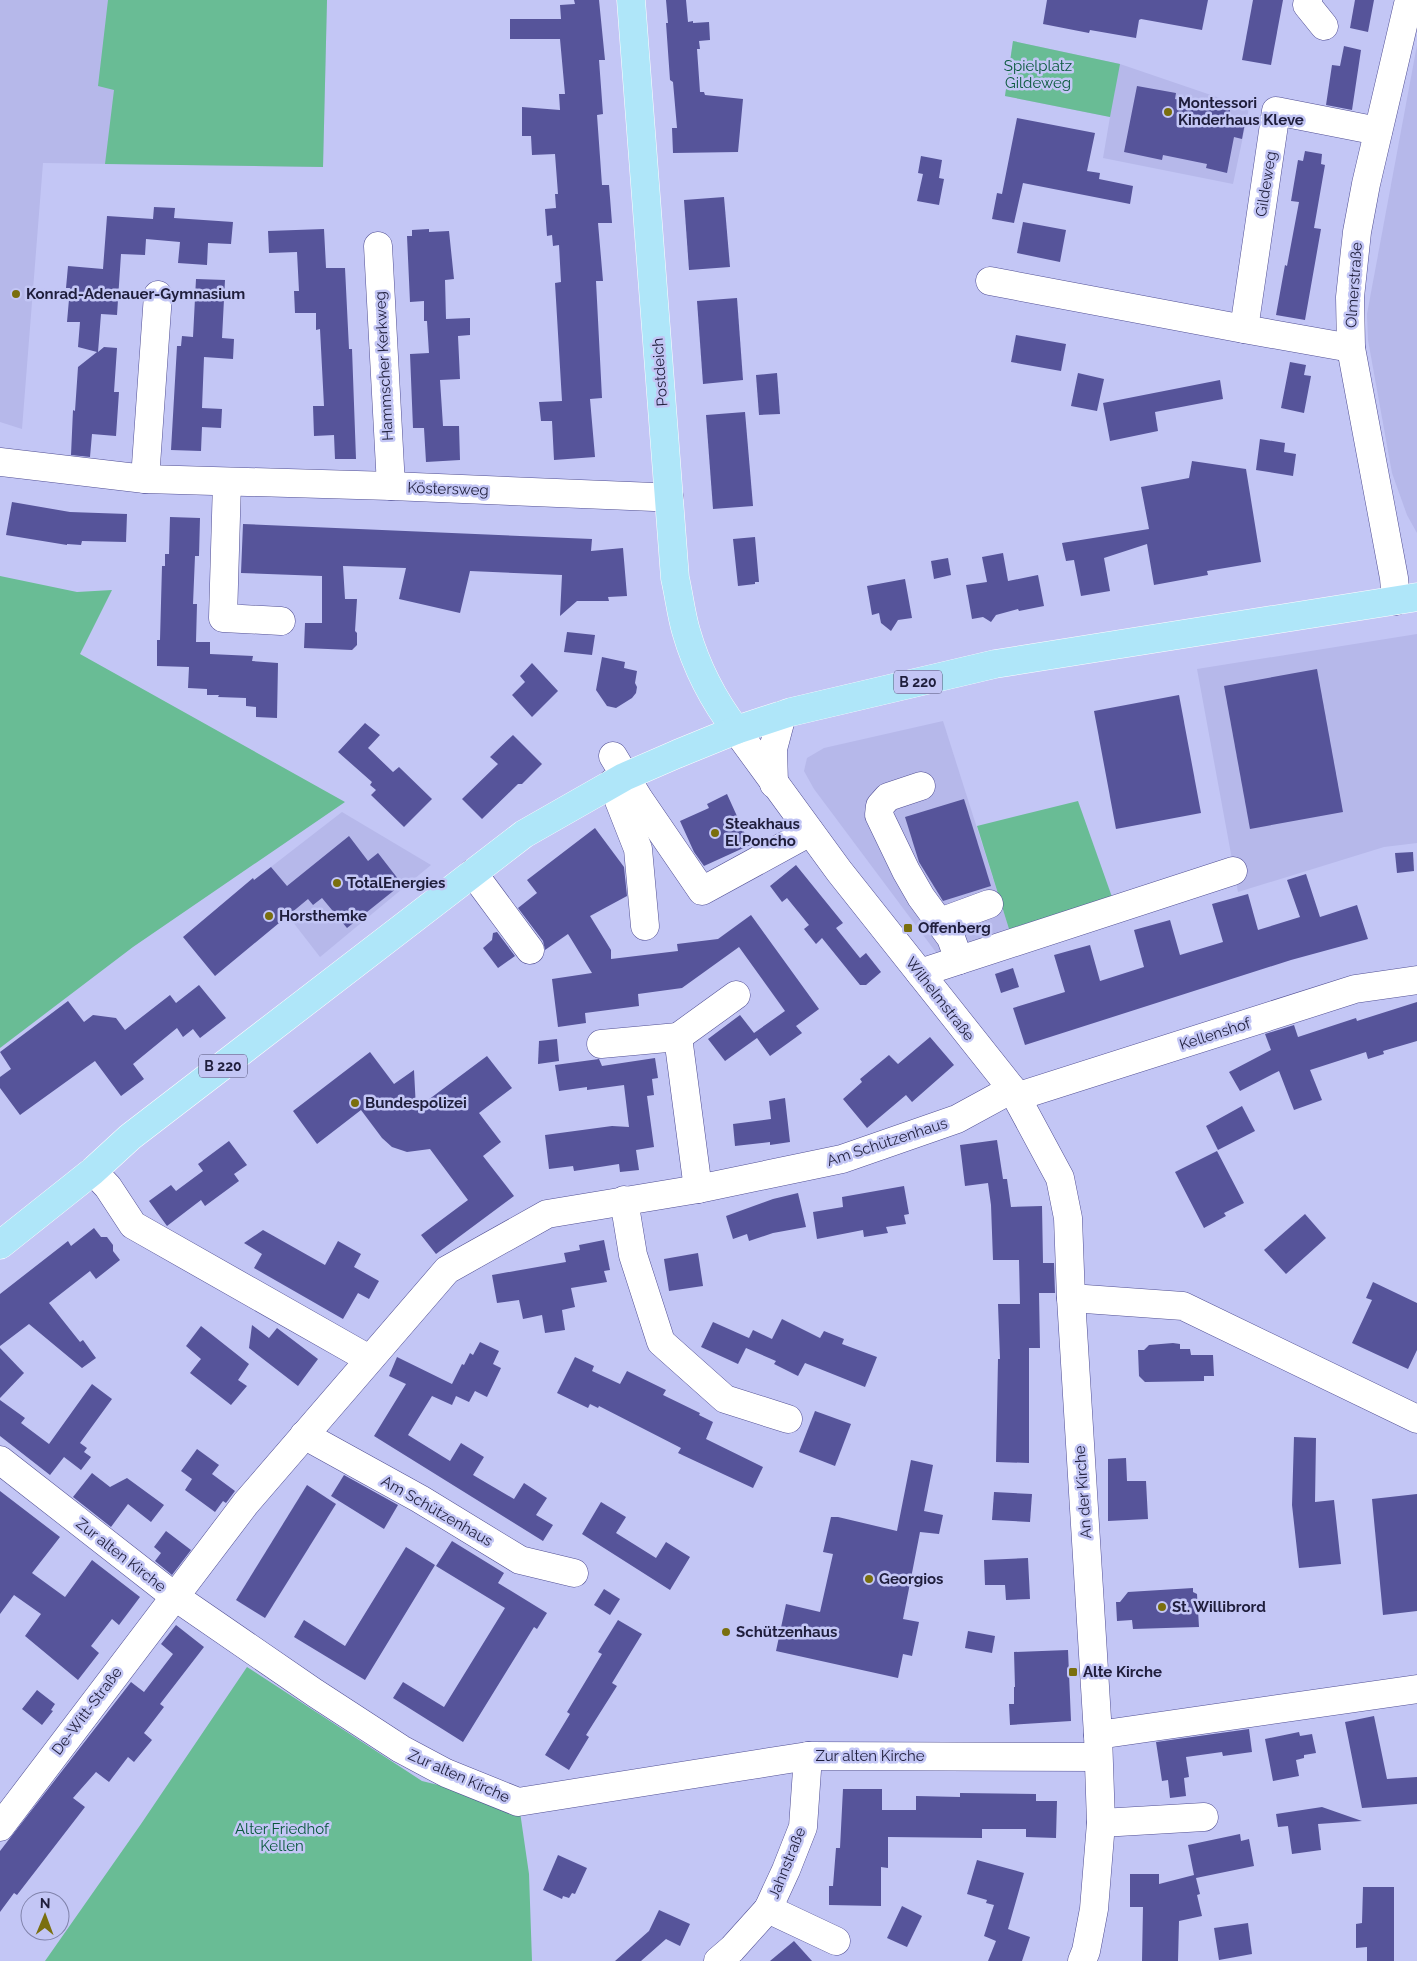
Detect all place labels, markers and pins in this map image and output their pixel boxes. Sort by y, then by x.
place label: Montessori Kinderhaus Kleve [1178,94,1304,129]
marker: Montessori Kinderhaus Kleve [1162,106,1174,118]
place label: Konrad-Adenauer-Gymnasium [26,285,245,303]
marker: Konrad-Adenauer-Gymnasium [10,288,22,300]
place label: Steakhaus El Poncho [725,815,800,850]
marker: Steakhaus El Poncho [709,827,721,839]
place label: TotalEnergies [347,874,445,892]
marker: TotalEnergies [331,877,343,889]
place label: Horsthemke [279,907,367,925]
marker: Horsthemke [263,910,275,922]
place label: Offenberg [918,919,991,937]
marker: Offenberg [902,922,914,934]
place label: Bundespolizei [365,1094,467,1112]
marker: Bundespolizei [349,1097,361,1109]
place label: Georgios [879,1570,944,1588]
marker: Georgios [863,1573,875,1585]
place label: St. Willibrord [1172,1598,1266,1616]
marker: St. Willibrord [1156,1601,1168,1613]
place label: Schützenhaus [736,1623,837,1641]
marker: Schützenhaus [720,1626,732,1638]
place label: Alte Kirche [1083,1663,1162,1681]
marker: Alte Kirche [1067,1666,1079,1678]

